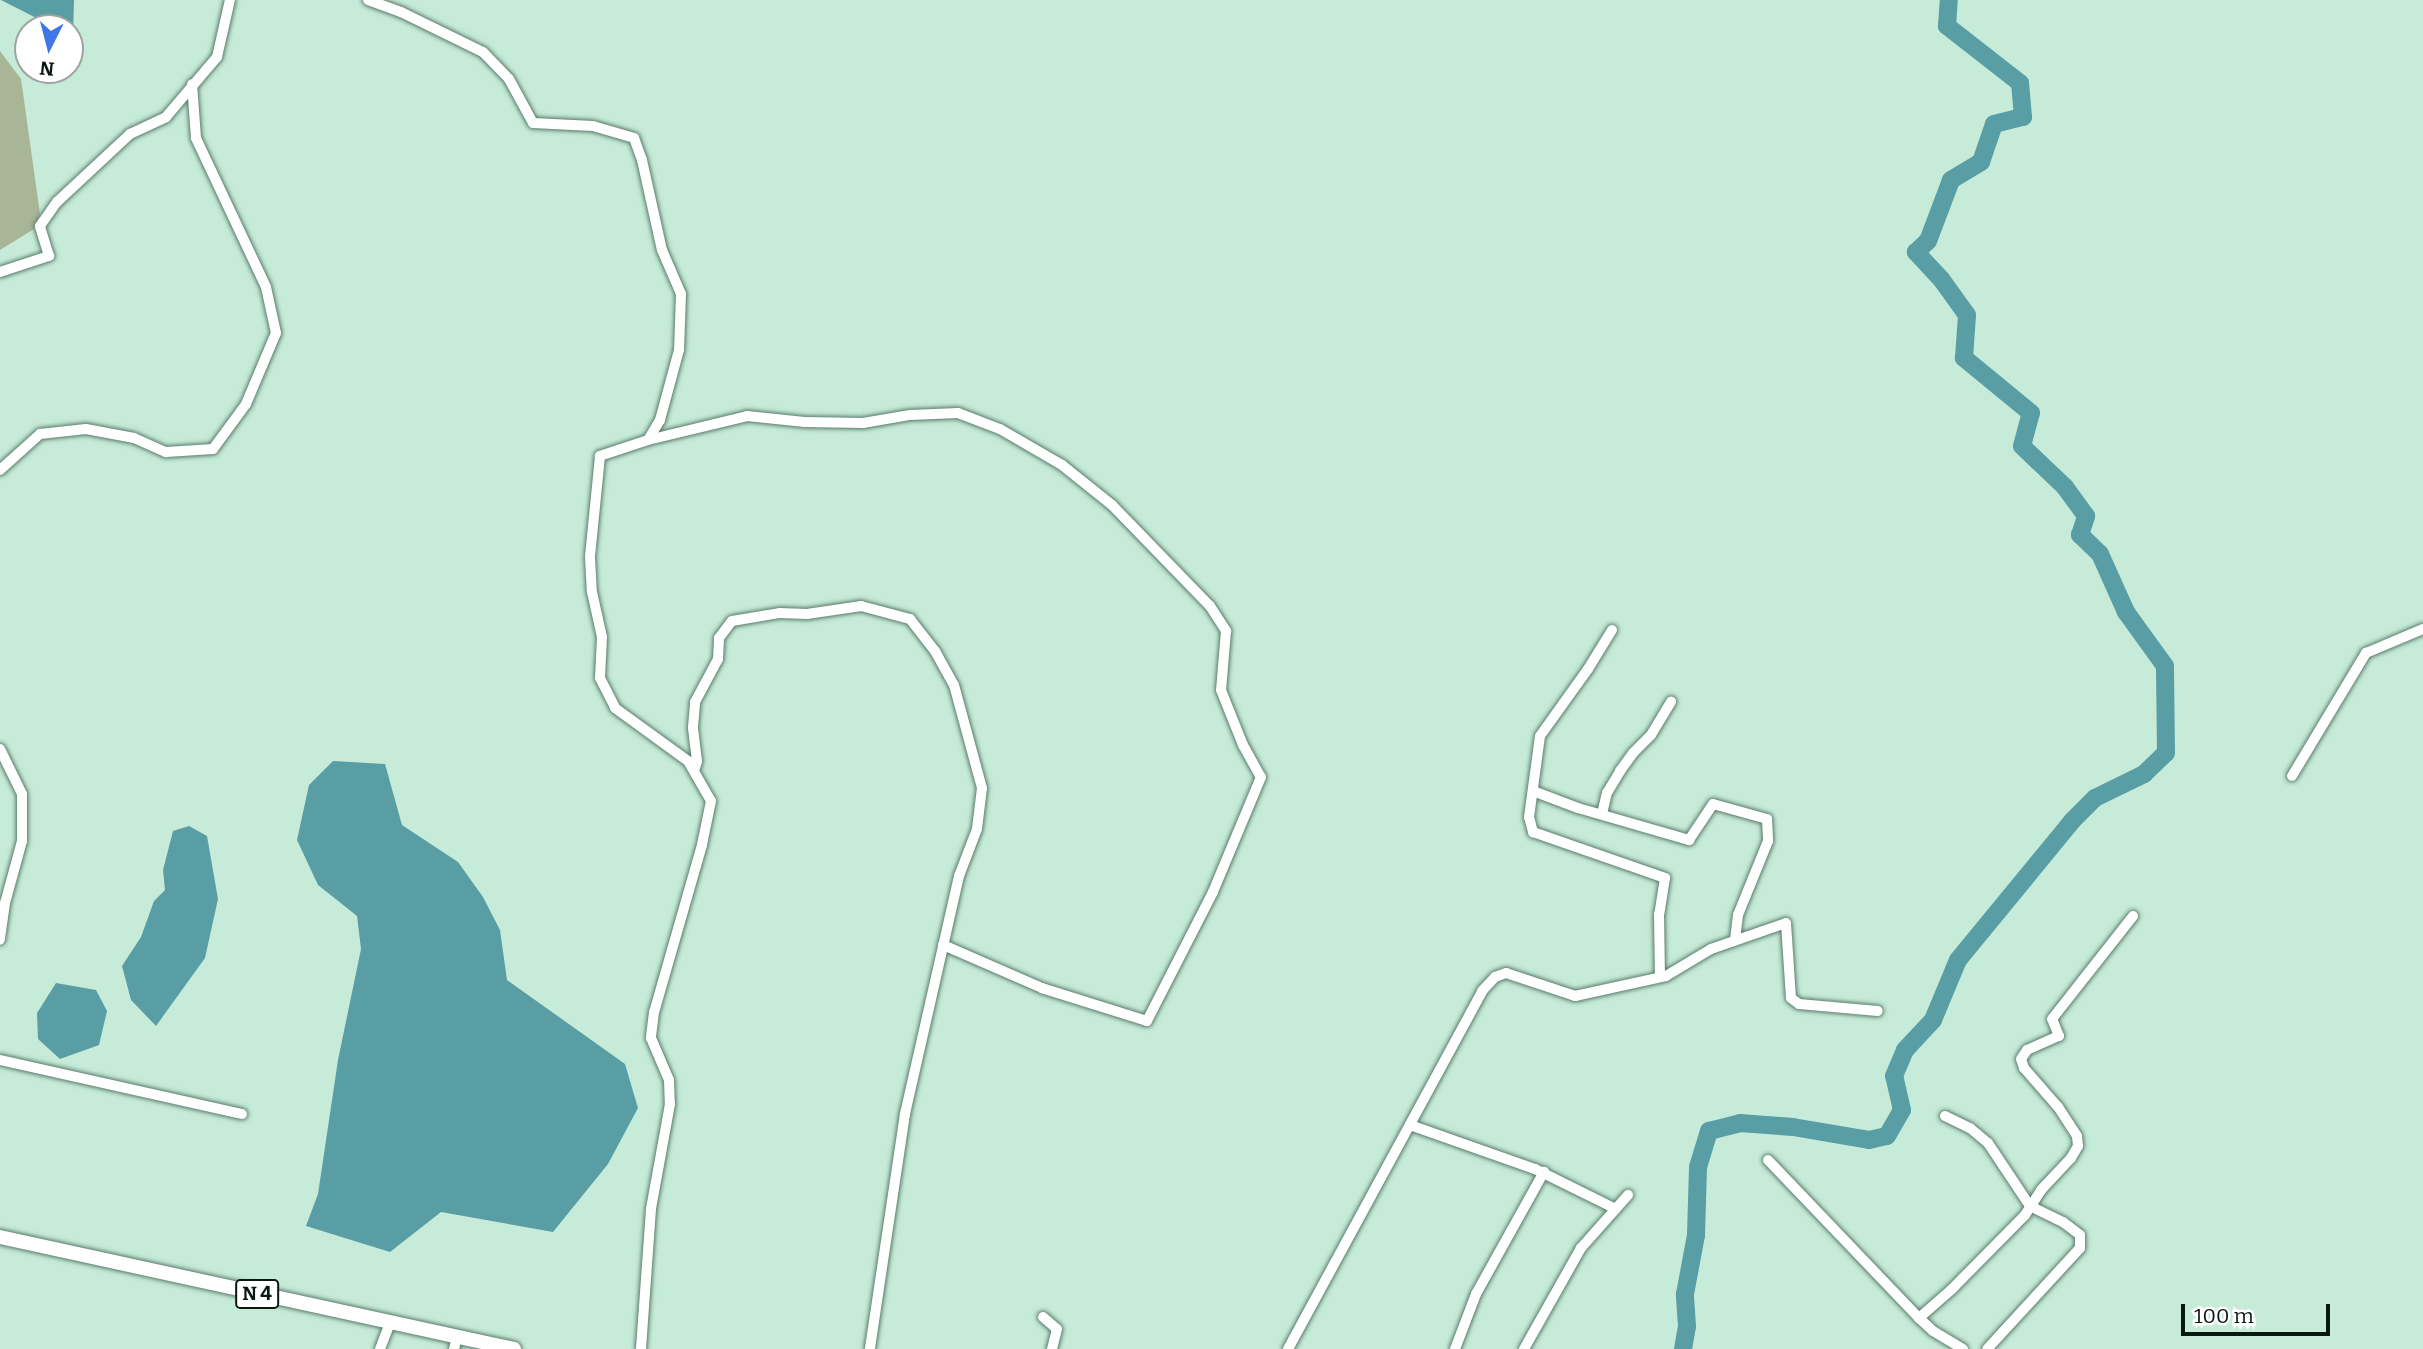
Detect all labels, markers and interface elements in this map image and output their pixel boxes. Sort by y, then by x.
north arrow [14,14,84,84]
text: N [38,56,55,81]
road number: N 4 [234,1278,280,1310]
scale bar [2185,1290,2334,1334]
text: 100 m [2194,1303,2254,1329]

